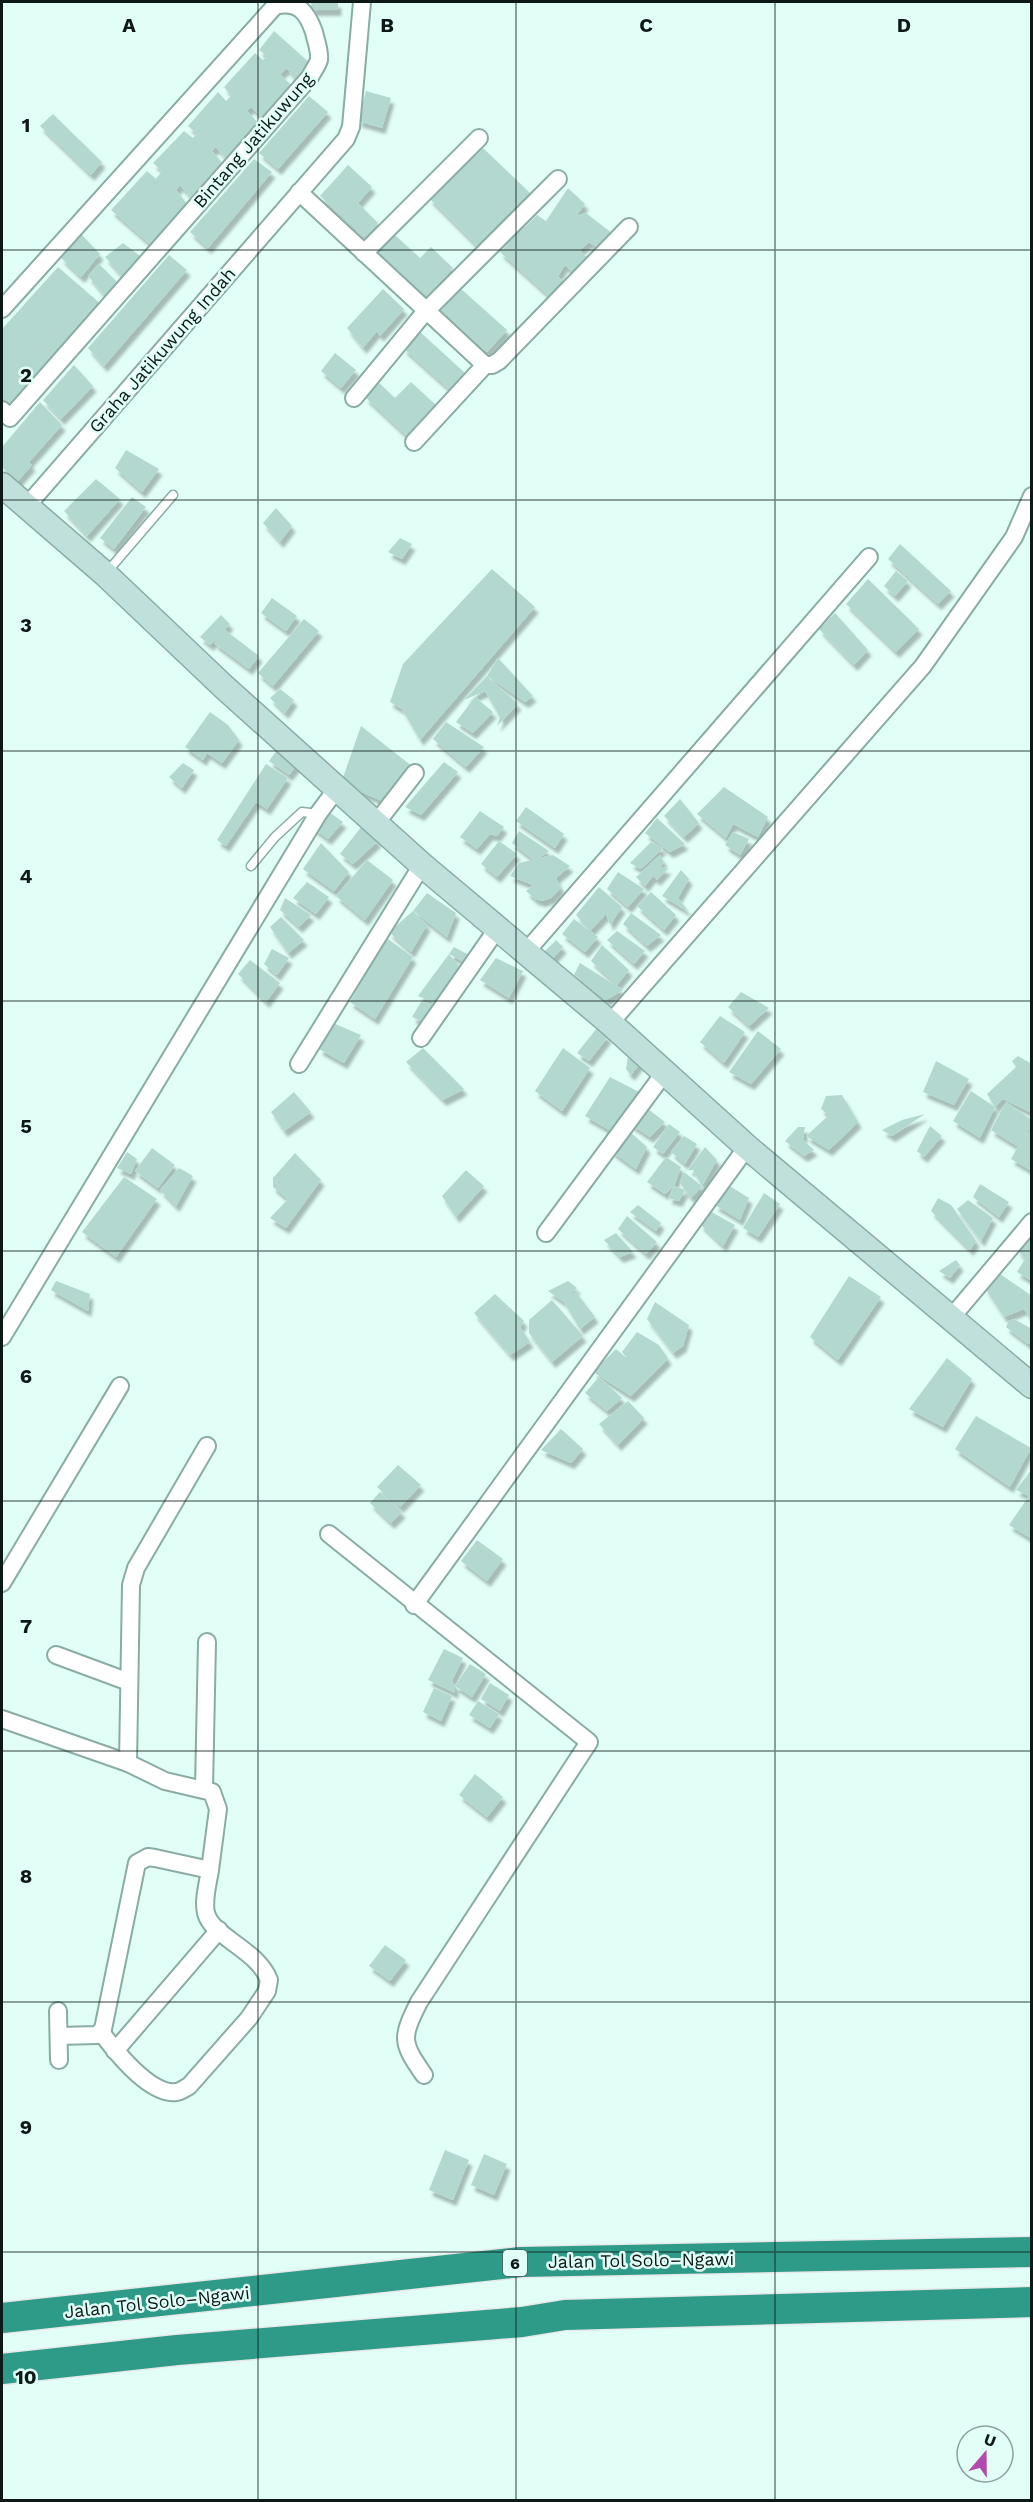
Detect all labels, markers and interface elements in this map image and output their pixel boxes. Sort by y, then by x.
text: A [122,13,136,37]
text: B [380,13,394,37]
text: C [639,13,653,37]
text: D [897,13,911,37]
street label: Bintang Jatikuwung [189,68,318,212]
text: 1 [22,113,30,137]
street label: Graha Jatikuwung Indah [84,263,240,437]
text: 2 [20,363,32,387]
text: 3 [20,613,32,637]
text: 4 [20,864,33,888]
text: 5 [20,1114,32,1138]
text: 6 [20,1364,32,1388]
text: 7 [20,1614,32,1638]
text: 8 [20,1864,32,1888]
text: 9 [20,2115,32,2139]
street label: Jalan Tol Solo–Ngawi [548,2248,734,2272]
road number: 6 [503,2250,527,2276]
street label: Jalan Tol Solo–Ngawi [63,2282,251,2322]
text: 10 [15,2365,37,2389]
north arrow [955,2424,1015,2484]
text: U [981,2430,999,2451]

